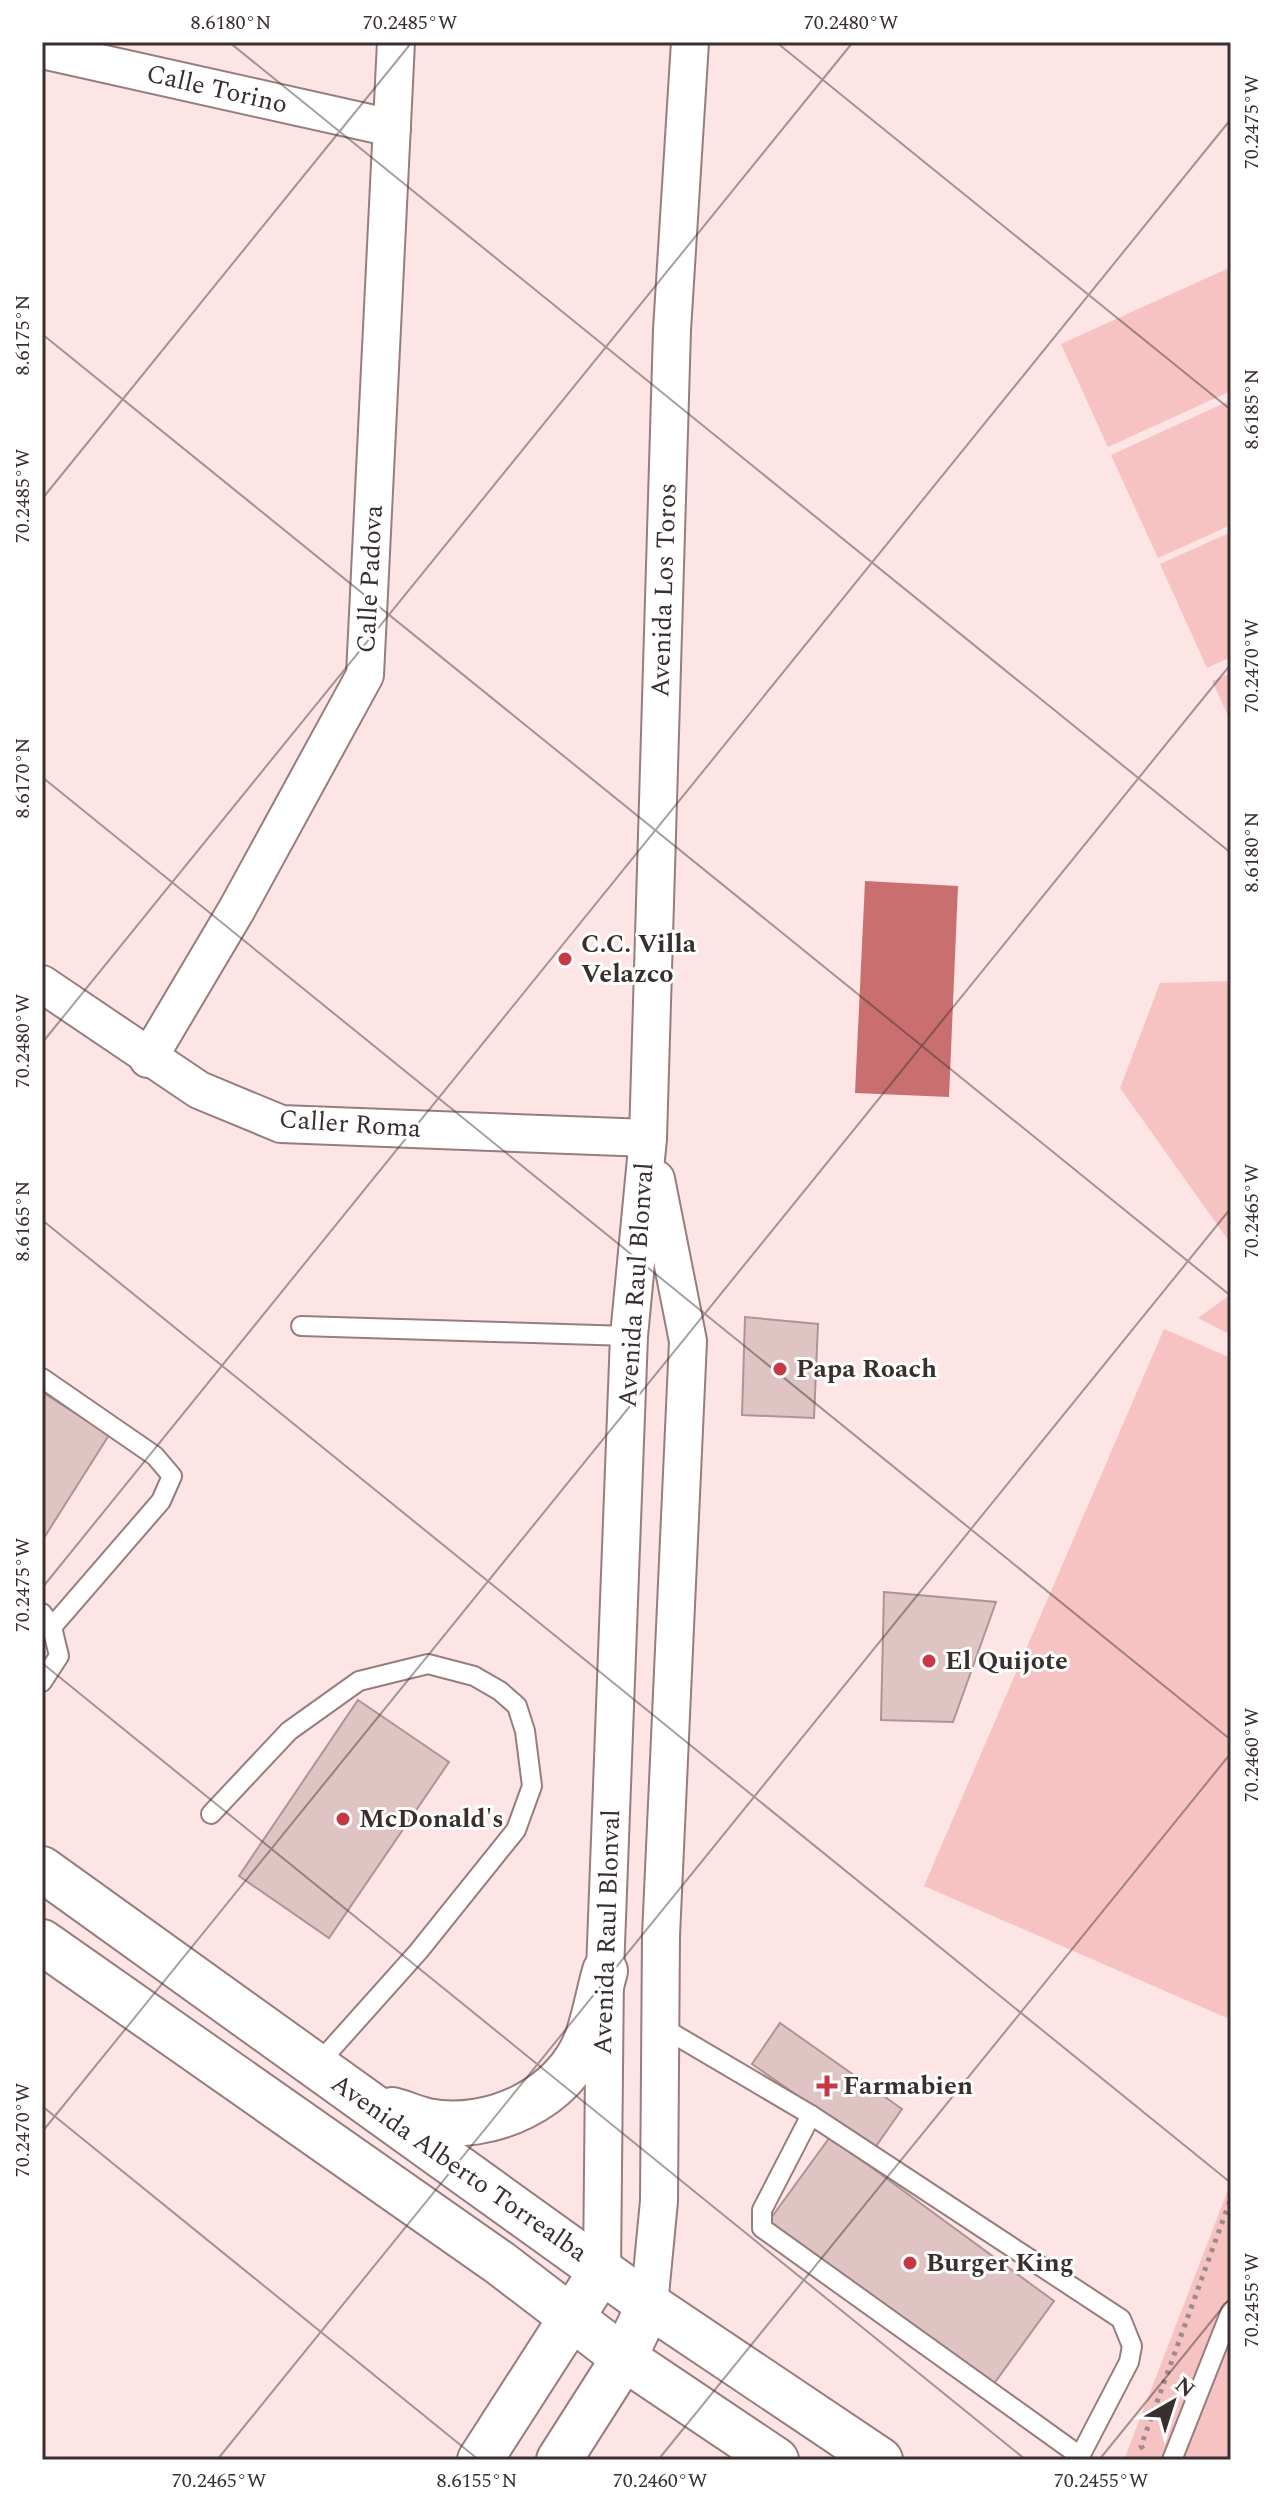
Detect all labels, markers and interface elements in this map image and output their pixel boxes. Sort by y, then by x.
text: 8.6180°N [191,8,271,38]
text: 70.2485°W [363,8,458,38]
text: 70.2480°W [804,8,899,38]
street label: Calle Torino [142,53,292,125]
text: 70.2475°W [1237,74,1267,169]
text: 8.6175°N [8,295,38,375]
text: 8.6185°N [1237,369,1267,449]
text: 70.2485°W [8,448,38,543]
street label: Avenida Los Toros [640,482,688,698]
street label: Calle Padova [346,504,394,654]
text: 70.2470°W [1237,618,1267,713]
text: 8.6170°N [8,738,38,818]
text: 8.6180°N [1237,812,1267,892]
place label: C.C. Villa Velazco [581,924,697,994]
marker: C.C. Villa Velazco [556,950,574,968]
text: 70.2480°W [8,993,38,1088]
street label: Caller Roma [278,1099,423,1149]
street label: Avenida Raul Blonval [607,1161,665,1409]
text: 70.2465°W [1237,1163,1267,1258]
text: 8.6165°N [8,1181,38,1261]
place label: Papa Roach [796,1349,937,1389]
marker: Papa Roach [771,1360,789,1378]
text: 70.2475°W [8,1537,38,1632]
place label: El Quijote [945,1641,1068,1681]
marker: El Quijote [920,1652,938,1670]
text: 70.2460°W [1237,1707,1267,1802]
place label: McDonald's [359,1799,504,1839]
street label: Avenida Raul Blonval [583,1809,631,2055]
marker: McDonald's [334,1810,352,1828]
street label: Avenida Alberto Torrealba [322,2064,596,2272]
place label: Farmabien [843,2066,973,2106]
marker: Farmabien [818,2077,836,2095]
text: 70.2470°W [8,2082,38,2177]
place label: Burger King [926,2243,1074,2283]
text: 70.2455°W [1237,2252,1267,2347]
marker: Burger King [901,2254,919,2272]
north arrow [1133,2362,1213,2442]
text: N [1167,2369,1202,2406]
text: 70.2465°W [172,2466,267,2496]
text: 8.6155°N [437,2466,517,2496]
text: 70.2460°W [613,2466,708,2496]
text: 70.2455°W [1054,2466,1149,2496]

